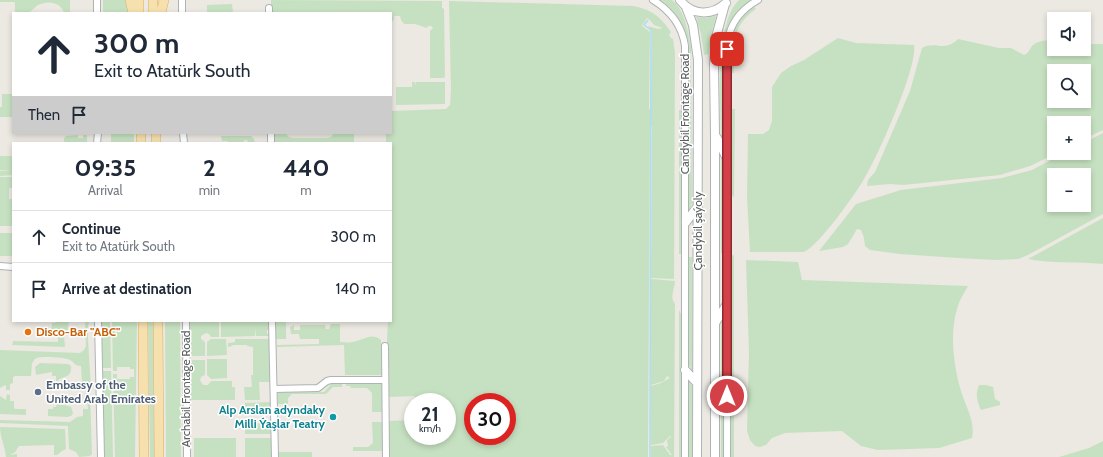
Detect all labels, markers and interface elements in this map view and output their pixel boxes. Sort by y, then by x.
map controls [1047,12,1091,212]
button: sound [1047,12,1091,56]
text: 300 m [94,26,179,60]
icon: ahead [28,28,80,80]
pin [710,32,744,66]
icon: arrive [716,38,738,60]
street label: Candybil Frontage Road [677,54,692,174]
text: Exit to Atatürk South [94,60,250,82]
button: search [1047,64,1091,108]
icon: arrive [68,104,90,126]
text: Then [28,106,60,124]
button: + [1047,116,1091,160]
text: 09:35 [75,153,136,182]
text: 2 [203,153,216,182]
text: 440 [283,153,329,182]
button: − [1047,168,1091,212]
text: Arrival [88,182,123,198]
text: min [199,182,220,198]
text: m [300,182,312,198]
street label: Çandybil şaýoly [690,191,705,271]
text: Continue [62,220,121,238]
icon: ahead [28,226,50,248]
text: 300 m [330,228,376,246]
text: Exit to Atatürk South [62,238,175,254]
icon: arrive [28,278,50,300]
text: Arrive at destination [62,280,192,298]
text: 140 m [335,280,376,298]
place label: Disco-Bar "ABC" [36,324,120,339]
marker: Disco-Bar "ABC" [23,327,33,337]
street label: Archabil Frontage Road [178,331,193,447]
position arrow [706,375,748,417]
place label: Embassy of the United Arab Emirates [46,377,156,406]
marker: Embassy of the United Arab Emirates [33,387,43,397]
speed limit sign: 30 [464,393,516,445]
place label: Alp Arslan adyndaky Milli Ýaşlar Teatry [219,402,326,431]
text: 21 [421,402,439,426]
marker: Alp Arslan adyndaky Milli Ýaşlar Teatry [328,412,338,422]
text: km/h [419,422,441,435]

